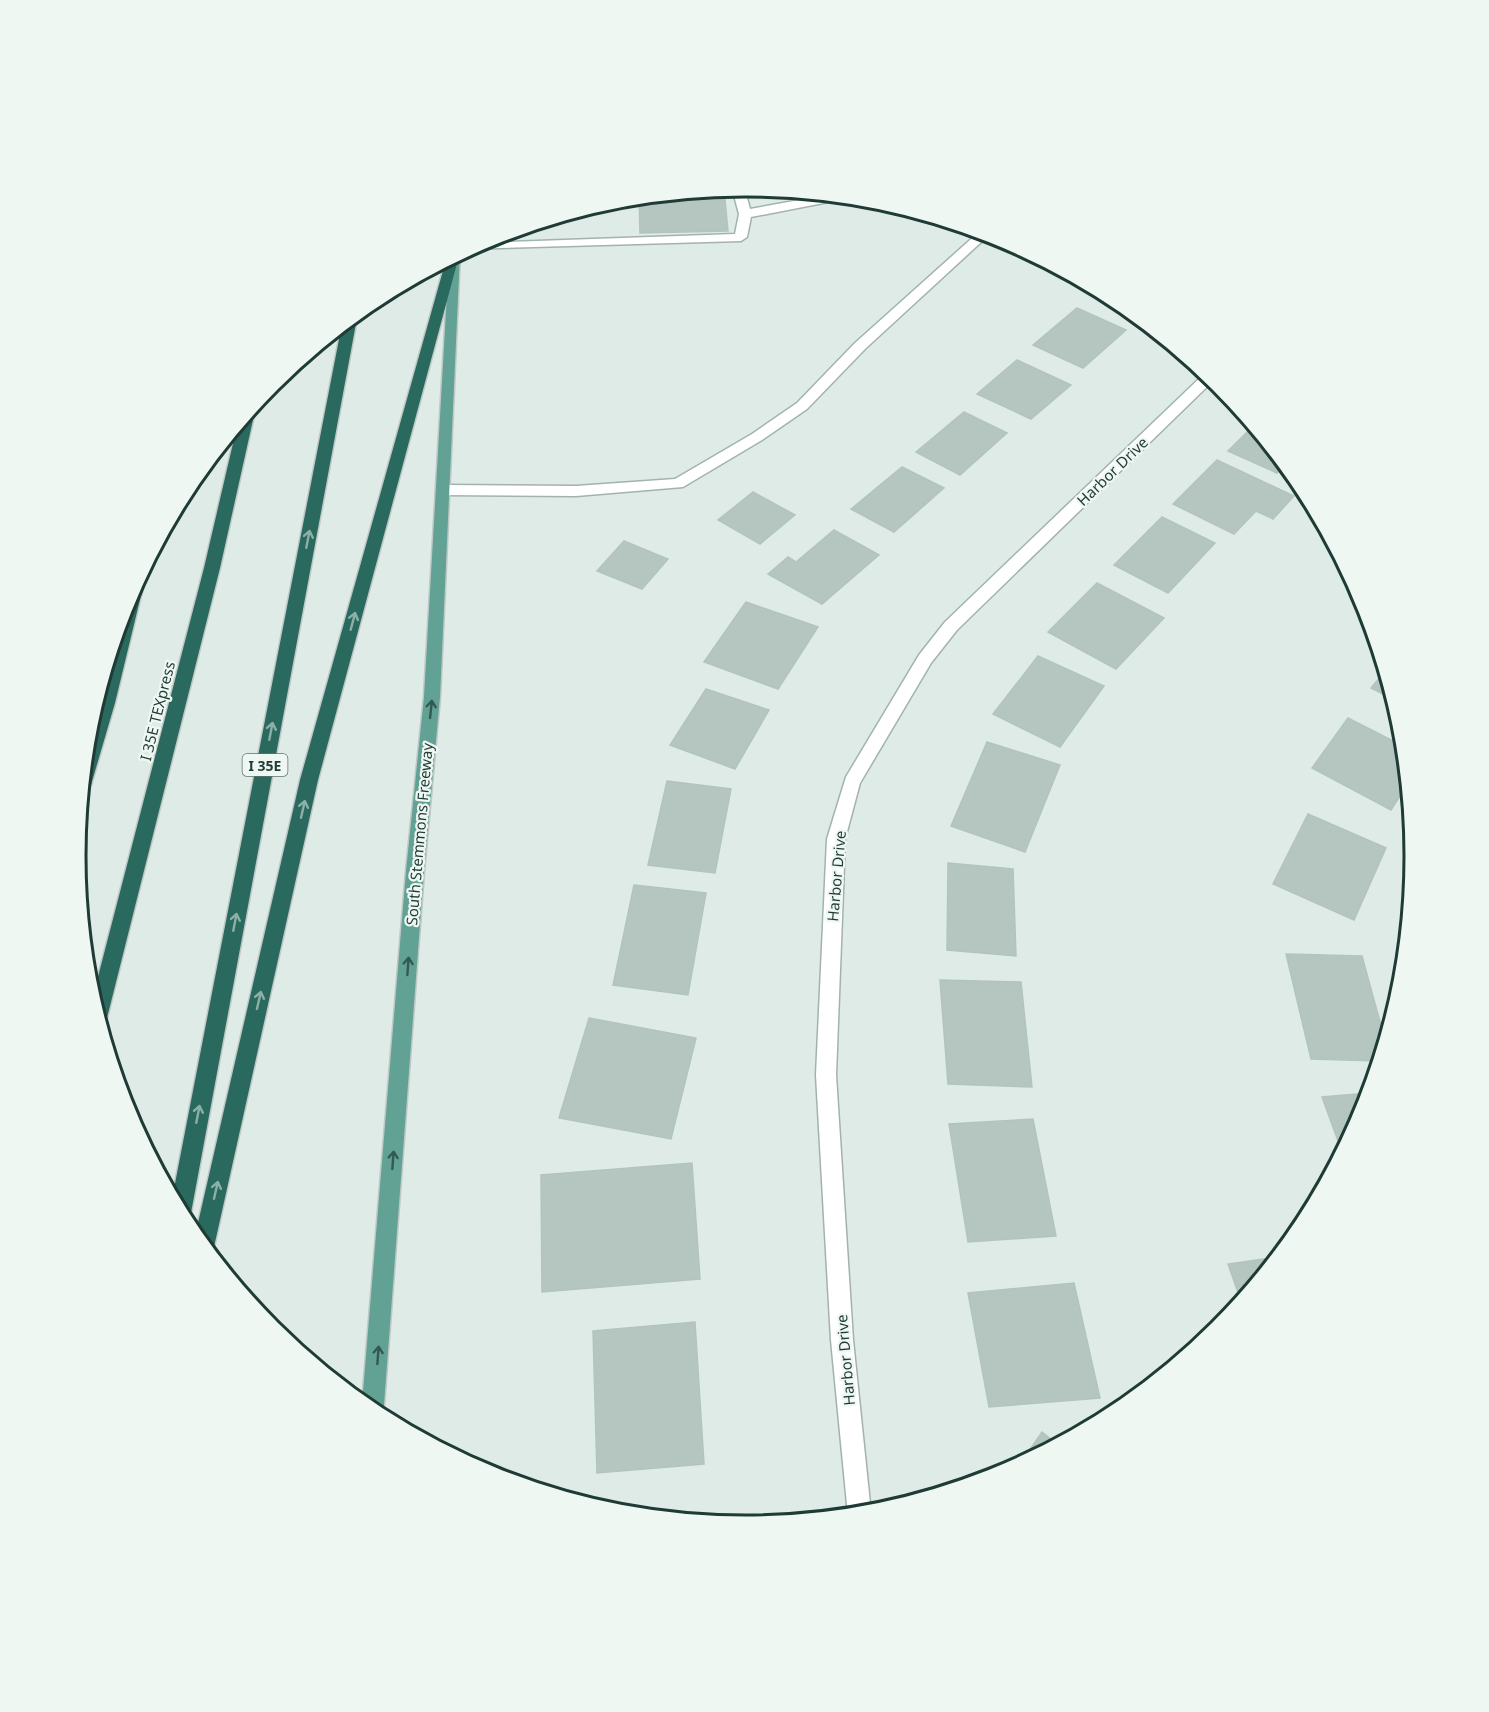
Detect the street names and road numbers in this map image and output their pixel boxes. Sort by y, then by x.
street label: Harbor Drive [1072,432,1152,510]
street label: I 35E TEXpress [135,659,179,763]
street label: South Stemmons Freeway [401,742,437,926]
road number: I 35E [242,754,288,776]
street label: Harbor Drive [822,830,850,922]
street label: Harbor Drive [831,1314,859,1406]

